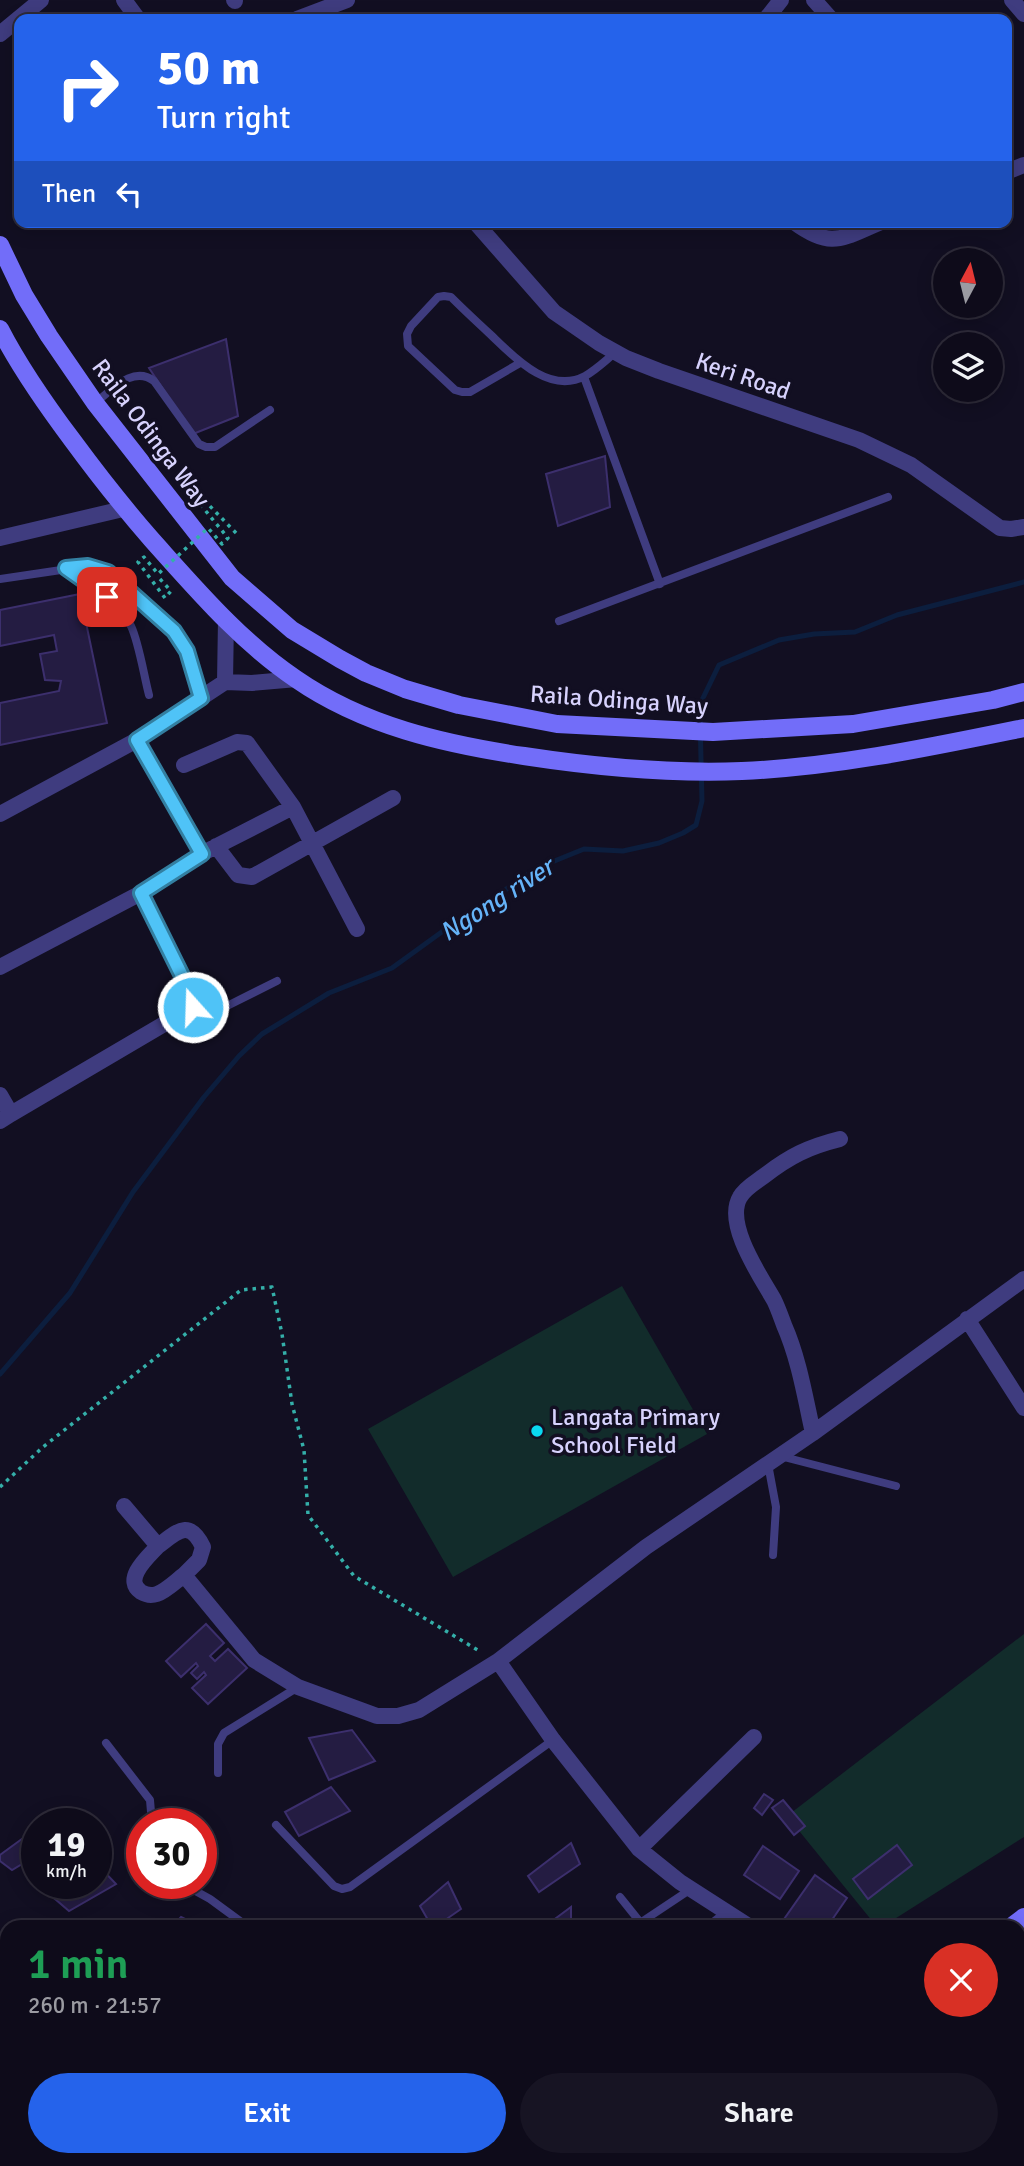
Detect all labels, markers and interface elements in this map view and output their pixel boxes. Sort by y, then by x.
text: 50 m [157,38,260,98]
icon: right [42,42,133,133]
text: Turn right [157,98,290,137]
icon: left [110,175,148,213]
text: Then [42,178,96,210]
north arrow [933,248,1003,318]
map controls [933,248,1003,402]
button: layers [933,332,1003,402]
street label: Keri Road [692,346,794,406]
street label: Raila Odinga Way [85,353,217,513]
pin [77,567,137,627]
icon: arrive [88,578,126,616]
street label: Raila Odinga Way [529,679,709,721]
water label: Ngong river [434,849,563,949]
position arrow [156,970,230,1044]
place label: Langata Primary School Field [551,1402,720,1460]
marker: Langata Primary School Field [529,1423,545,1439]
speed limit sign: 30 [126,1808,217,1899]
text: 19 [48,1823,85,1866]
text: km/h [46,1860,87,1882]
text: 1 min [28,1939,129,1990]
button: close [924,1943,998,2017]
text: 260 m · 21:57 [28,1991,162,2020]
button: Exit [28,2073,506,2153]
button: Share [520,2073,998,2153]

